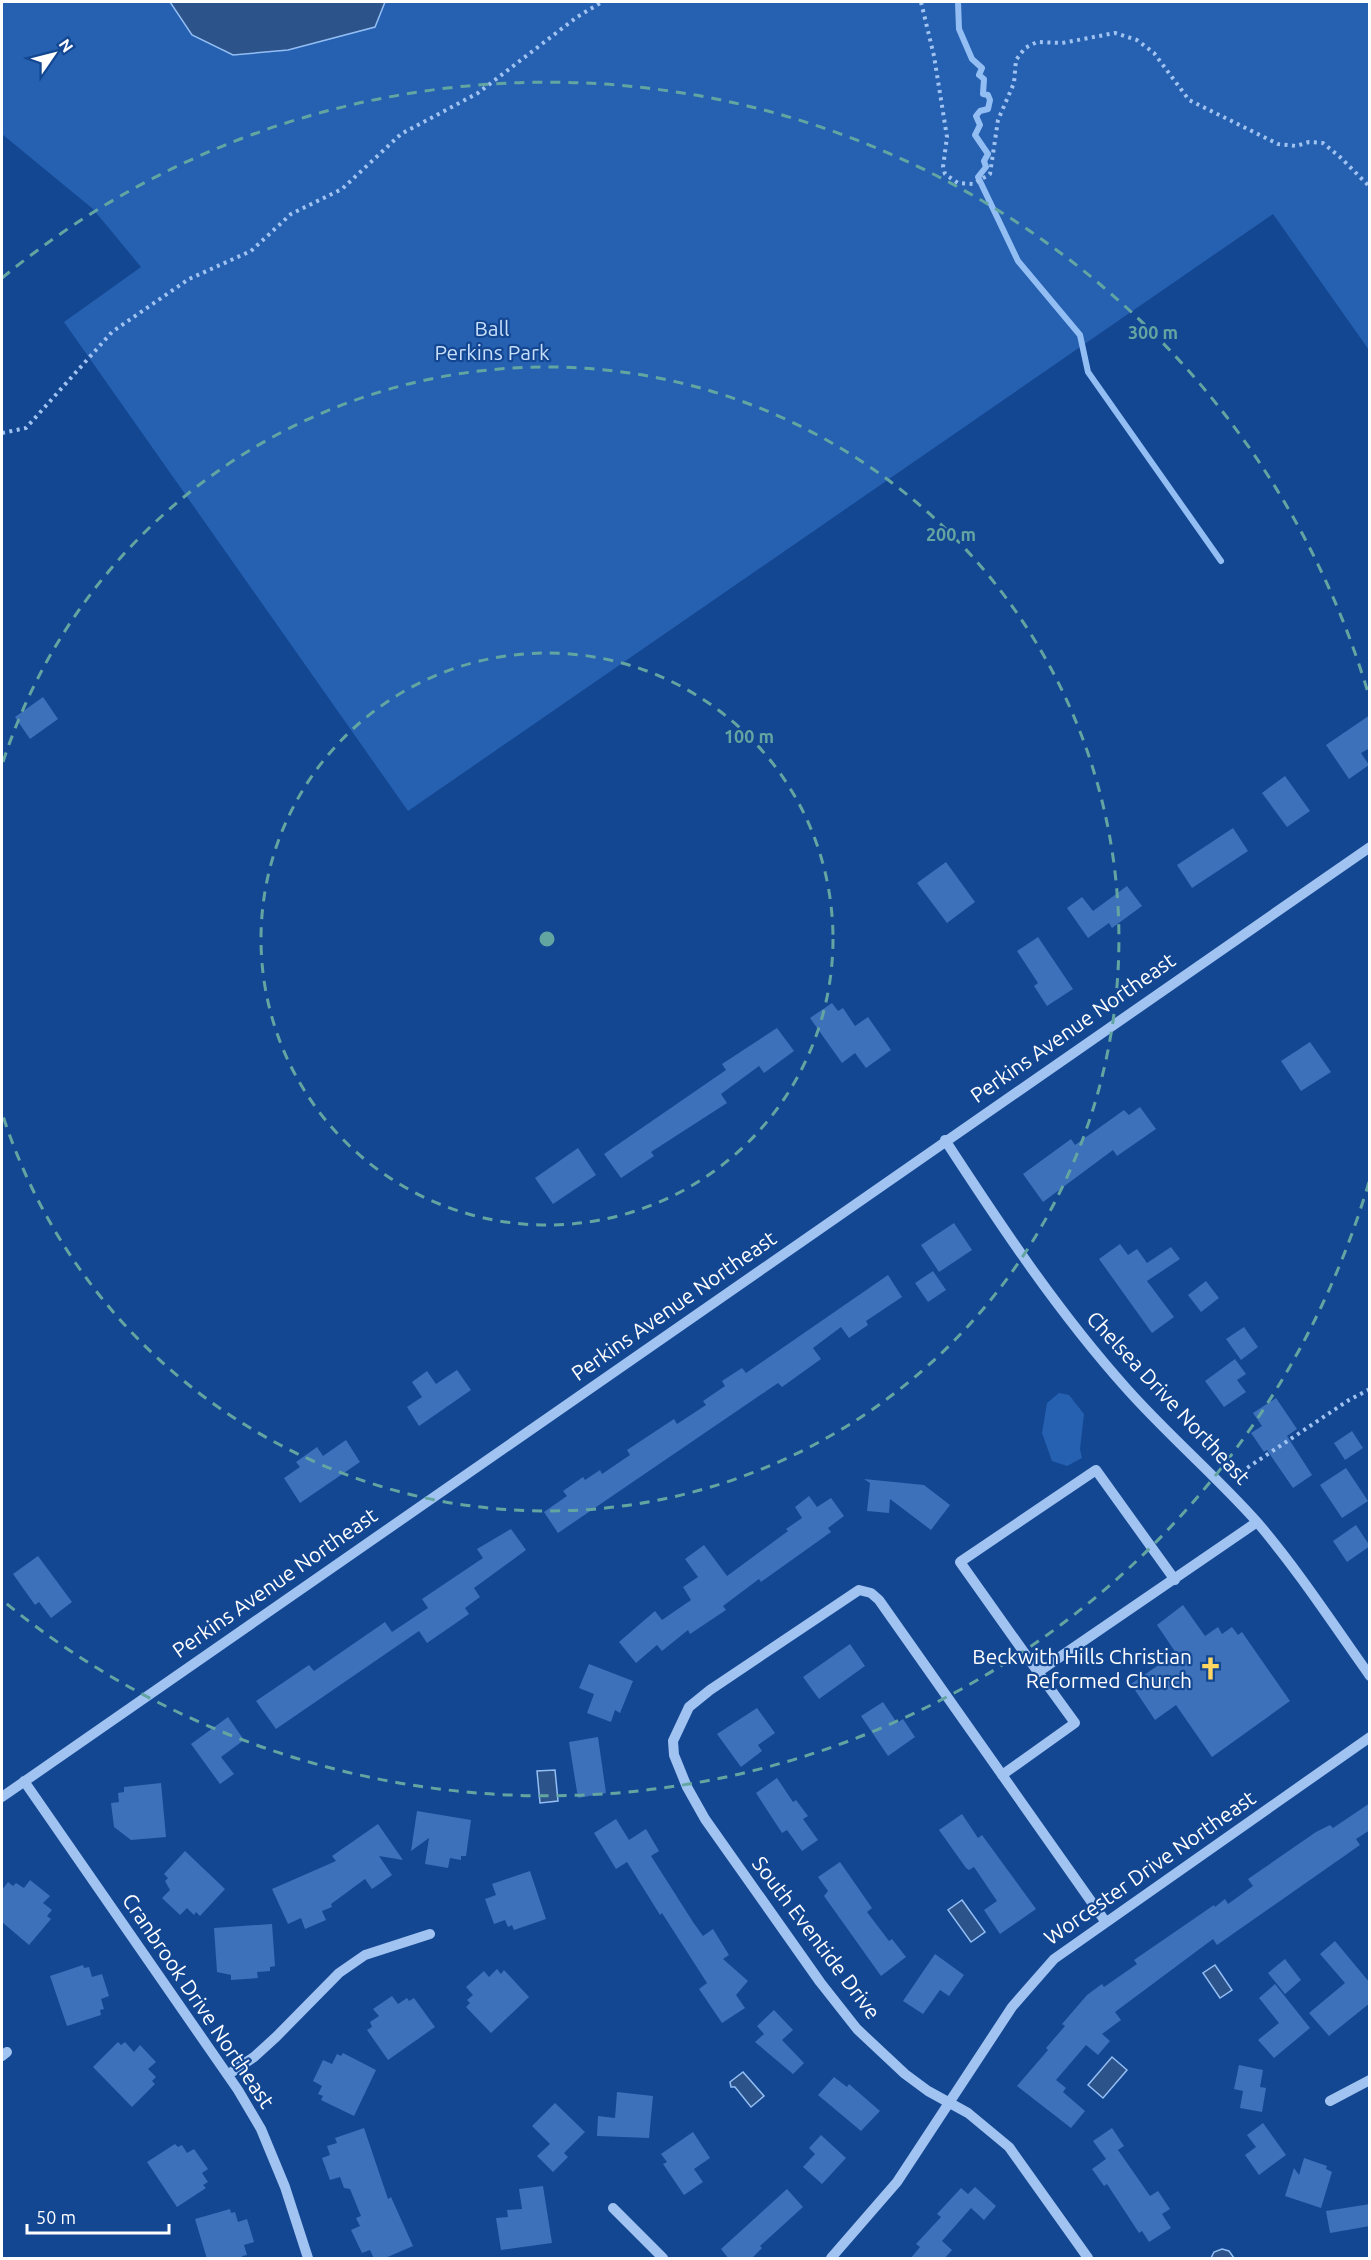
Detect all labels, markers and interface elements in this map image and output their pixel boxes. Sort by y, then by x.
north arrow [24,24,84,84]
text: N [55,35,77,55]
park label: Ball Perkins Park [434,316,550,364]
text: 300 m [1128,322,1178,342]
text: 200 m [926,524,976,544]
text: 100 m [724,726,774,746]
centre of rings [537,929,557,949]
street label: Perkins Avenue Northeast [966,947,1179,1107]
street label: Perkins Avenue Northeast [567,1225,780,1385]
street label: Chelsea Drive Northeast [1082,1306,1255,1489]
street label: Perkins Avenue Northeast [168,1502,381,1662]
place label: Beckwith Hills Christian Reformed Church [972,1644,1192,1692]
church icon: Beckwith Hills Christian Reformed Church [1197,1656,1223,1682]
street label: Worcester Drive Northeast [1039,1785,1260,1949]
street label: South Eventide Drive [748,1851,886,2023]
street label: Cranbrook Drive Northeast [118,1889,280,2112]
scale bar [27,2197,170,2235]
text: 50 m [36,2207,76,2227]

